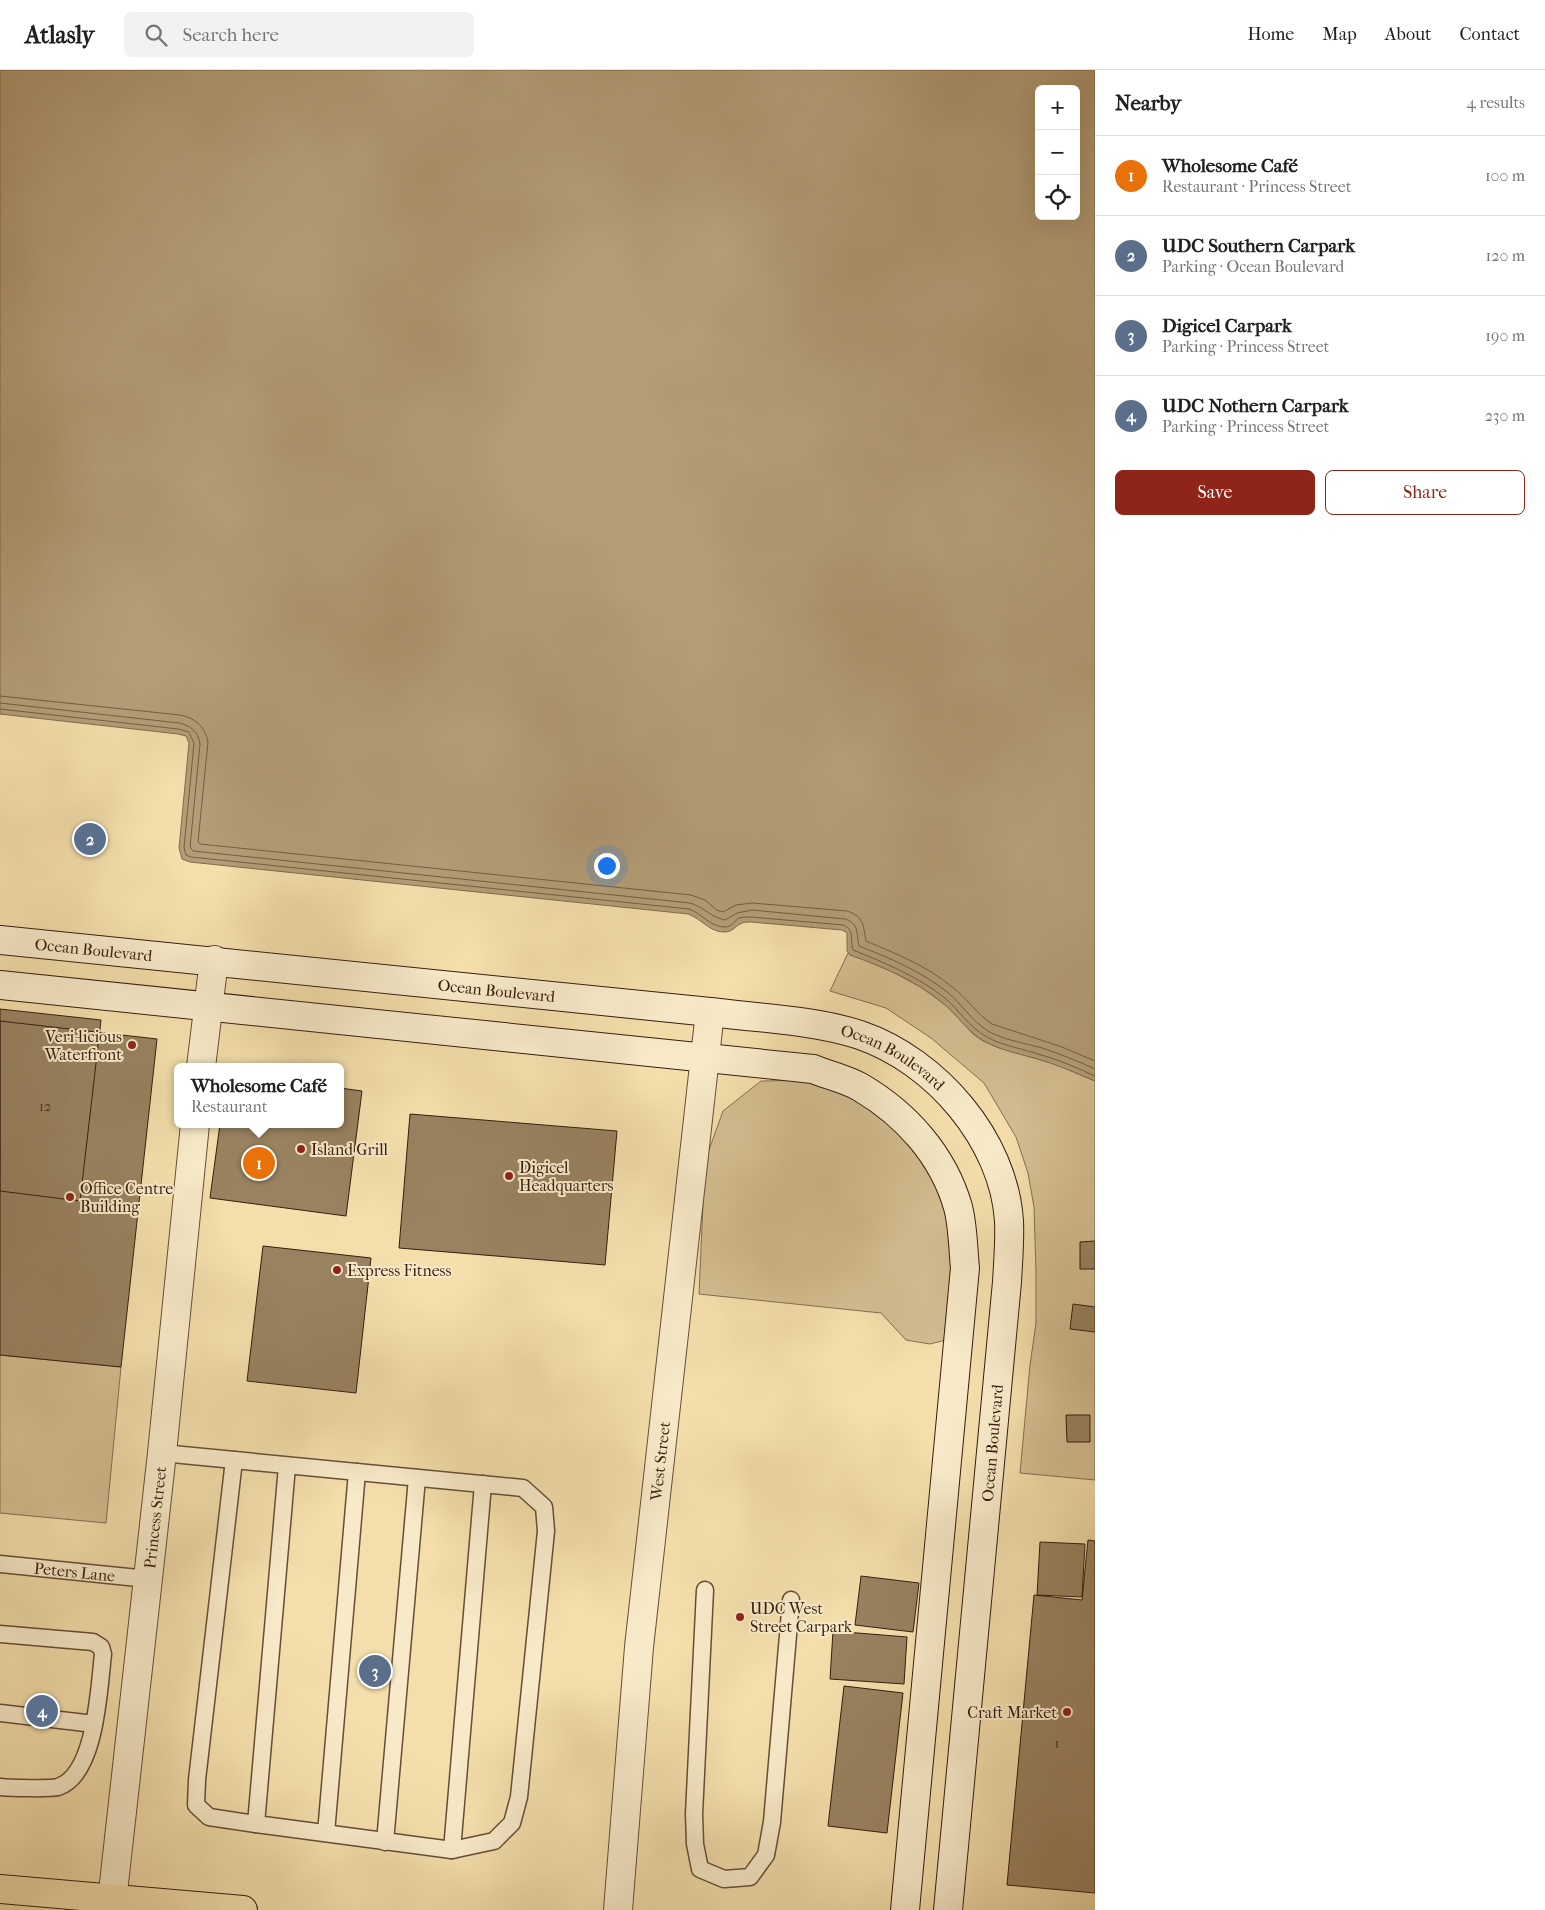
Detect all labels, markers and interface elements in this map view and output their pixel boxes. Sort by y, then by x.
search box [124,12,474,57]
text: Atlasly [25,21,94,49]
icon: search [142,21,170,49]
text: Search here [182,24,279,46]
text: Home [1247,24,1294,45]
text: Map [1322,24,1357,45]
text: About [1385,24,1431,45]
text: Contact [1459,24,1520,45]
map controls [1035,85,1080,220]
button: + [1035,85,1080,130]
text: Nearby [1115,91,1181,115]
text: 4 results [1467,93,1525,112]
button: − [1035,130,1080,175]
text: Wholesome Café [1162,155,1298,177]
text: 1 [1128,166,1134,185]
text: 100 m [1485,166,1525,185]
button: locate [1035,175,1080,220]
text: Restaurant · Princess Street [1162,177,1351,196]
text: UDC Southern Carpark [1162,235,1355,257]
text: 2 [1127,246,1135,265]
text: 120 m [1486,246,1525,265]
text: Parking · Ocean Boulevard [1162,257,1344,276]
text: Digicel Carpark [1162,315,1292,337]
text: 3 [1128,326,1134,345]
text: 190 m [1485,326,1525,345]
text: Parking · Princess Street [1162,337,1329,356]
text: UDC Nothern Carpark [1162,395,1349,417]
text: 4 [1126,406,1136,425]
text: 230 m [1485,406,1525,425]
text: Parking · Princess Street [1162,417,1329,436]
button: Save [1115,470,1315,515]
button: Share [1325,470,1525,515]
pin: 2 [74,820,106,858]
your location [594,853,620,879]
street label: Ocean Boulevard [34,935,153,965]
street label: Ocean Boulevard [437,975,556,1006]
street label: Ocean Boulevard [839,1021,949,1094]
place label: Veri-licious Waterfront [44,1027,122,1064]
marker: Veri-licious Waterfront [126,1039,138,1051]
popup [174,1063,344,1128]
text: Wholesome Café [191,1075,327,1097]
text: Restaurant [191,1097,267,1116]
house number: 12 [39,1098,51,1115]
place label: Island Grill [311,1140,389,1159]
marker: Island Grill [295,1143,307,1155]
pin: 1 [243,1144,275,1182]
place label: Digicel Headquarters [519,1158,614,1195]
marker: Digicel Headquarters [503,1170,515,1182]
place label: Office Centre Building [80,1179,173,1216]
marker: Office Centre Building [64,1191,76,1203]
place label: Express Fitness [347,1261,452,1280]
marker: Express Fitness [331,1264,343,1276]
street label: Ocean Boulevard [978,1383,1007,1503]
street label: West Street [646,1420,674,1503]
street label: Princess Street [140,1465,170,1570]
street label: Peters Lane [33,1559,116,1586]
place label: UDC West Street Carpark [750,1599,853,1636]
marker: UDC West Street Carpark [734,1611,746,1623]
pin: 3 [359,1652,391,1690]
pin: 4 [26,1692,58,1730]
place label: Craft Market [967,1703,1057,1722]
marker: Craft Market [1061,1706,1073,1718]
house number: 1 [1055,1735,1060,1752]

